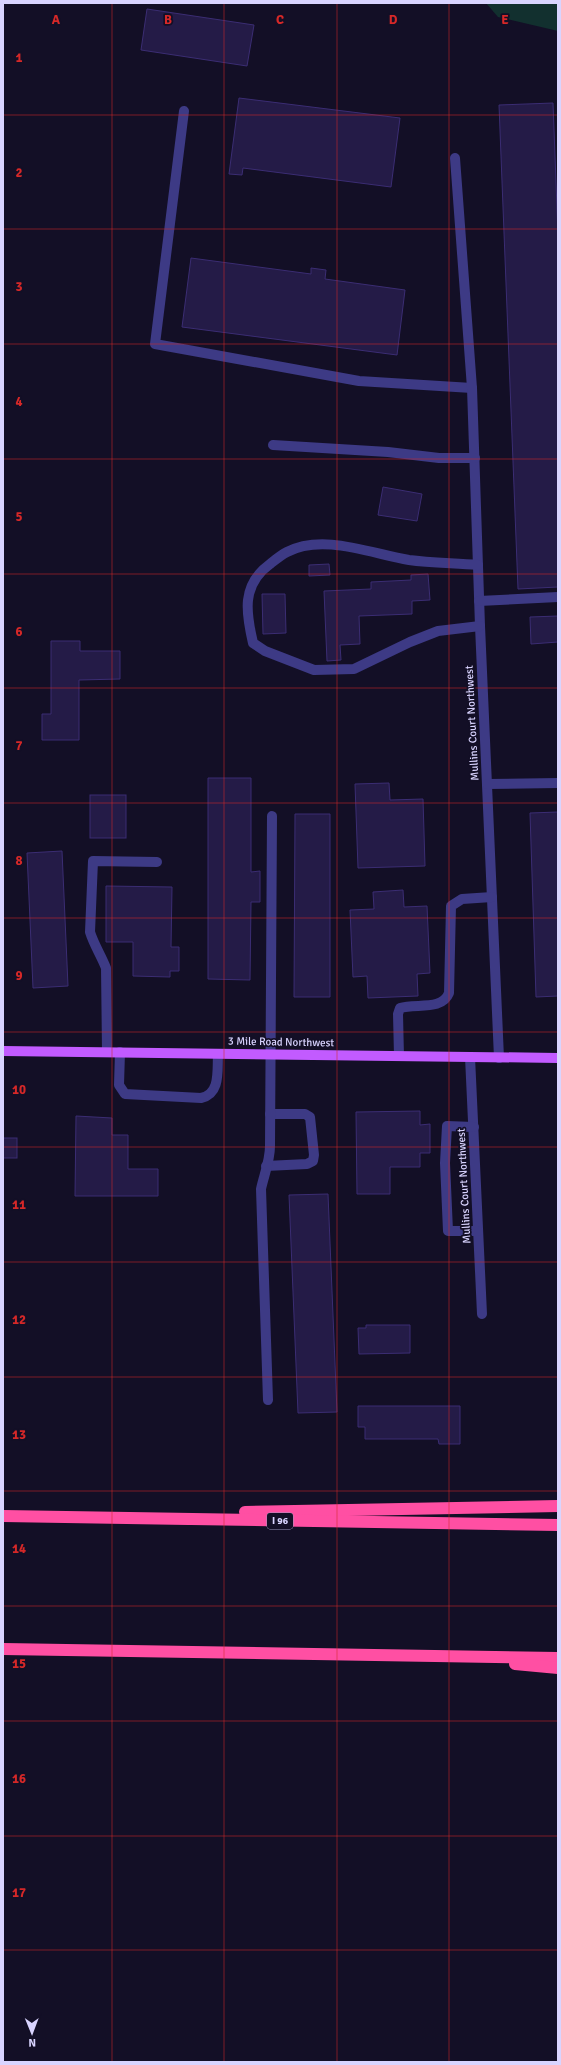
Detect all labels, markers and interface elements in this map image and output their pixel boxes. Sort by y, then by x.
text: A [52,12,61,28]
text: B [164,12,172,28]
text: C [276,12,284,28]
text: D [389,12,398,28]
text: E [501,12,509,28]
text: 1 [15,50,23,66]
text: 2 [15,165,23,181]
text: 3 [15,279,23,295]
text: 4 [15,394,23,410]
text: 5 [15,509,23,525]
text: 6 [15,624,23,640]
street label: Mullins Court Northwest [462,665,482,781]
text: 7 [15,738,23,754]
text: 8 [15,853,23,869]
text: 9 [15,968,23,984]
street label: 3 Mile Road Northwest [228,1035,334,1049]
text: 10 [12,1082,26,1098]
street label: Mullins Court Northwest [454,1128,474,1244]
text: 11 [12,1197,26,1213]
text: 12 [12,1312,26,1328]
text: 13 [12,1427,26,1443]
road number: I 96 [267,1513,293,1529]
text: 14 [12,1541,26,1557]
text: 15 [12,1656,26,1672]
text: 16 [12,1771,26,1787]
text: 17 [12,1885,26,1901]
north arrow [12,2013,52,2053]
text: N [28,2036,36,2049]

